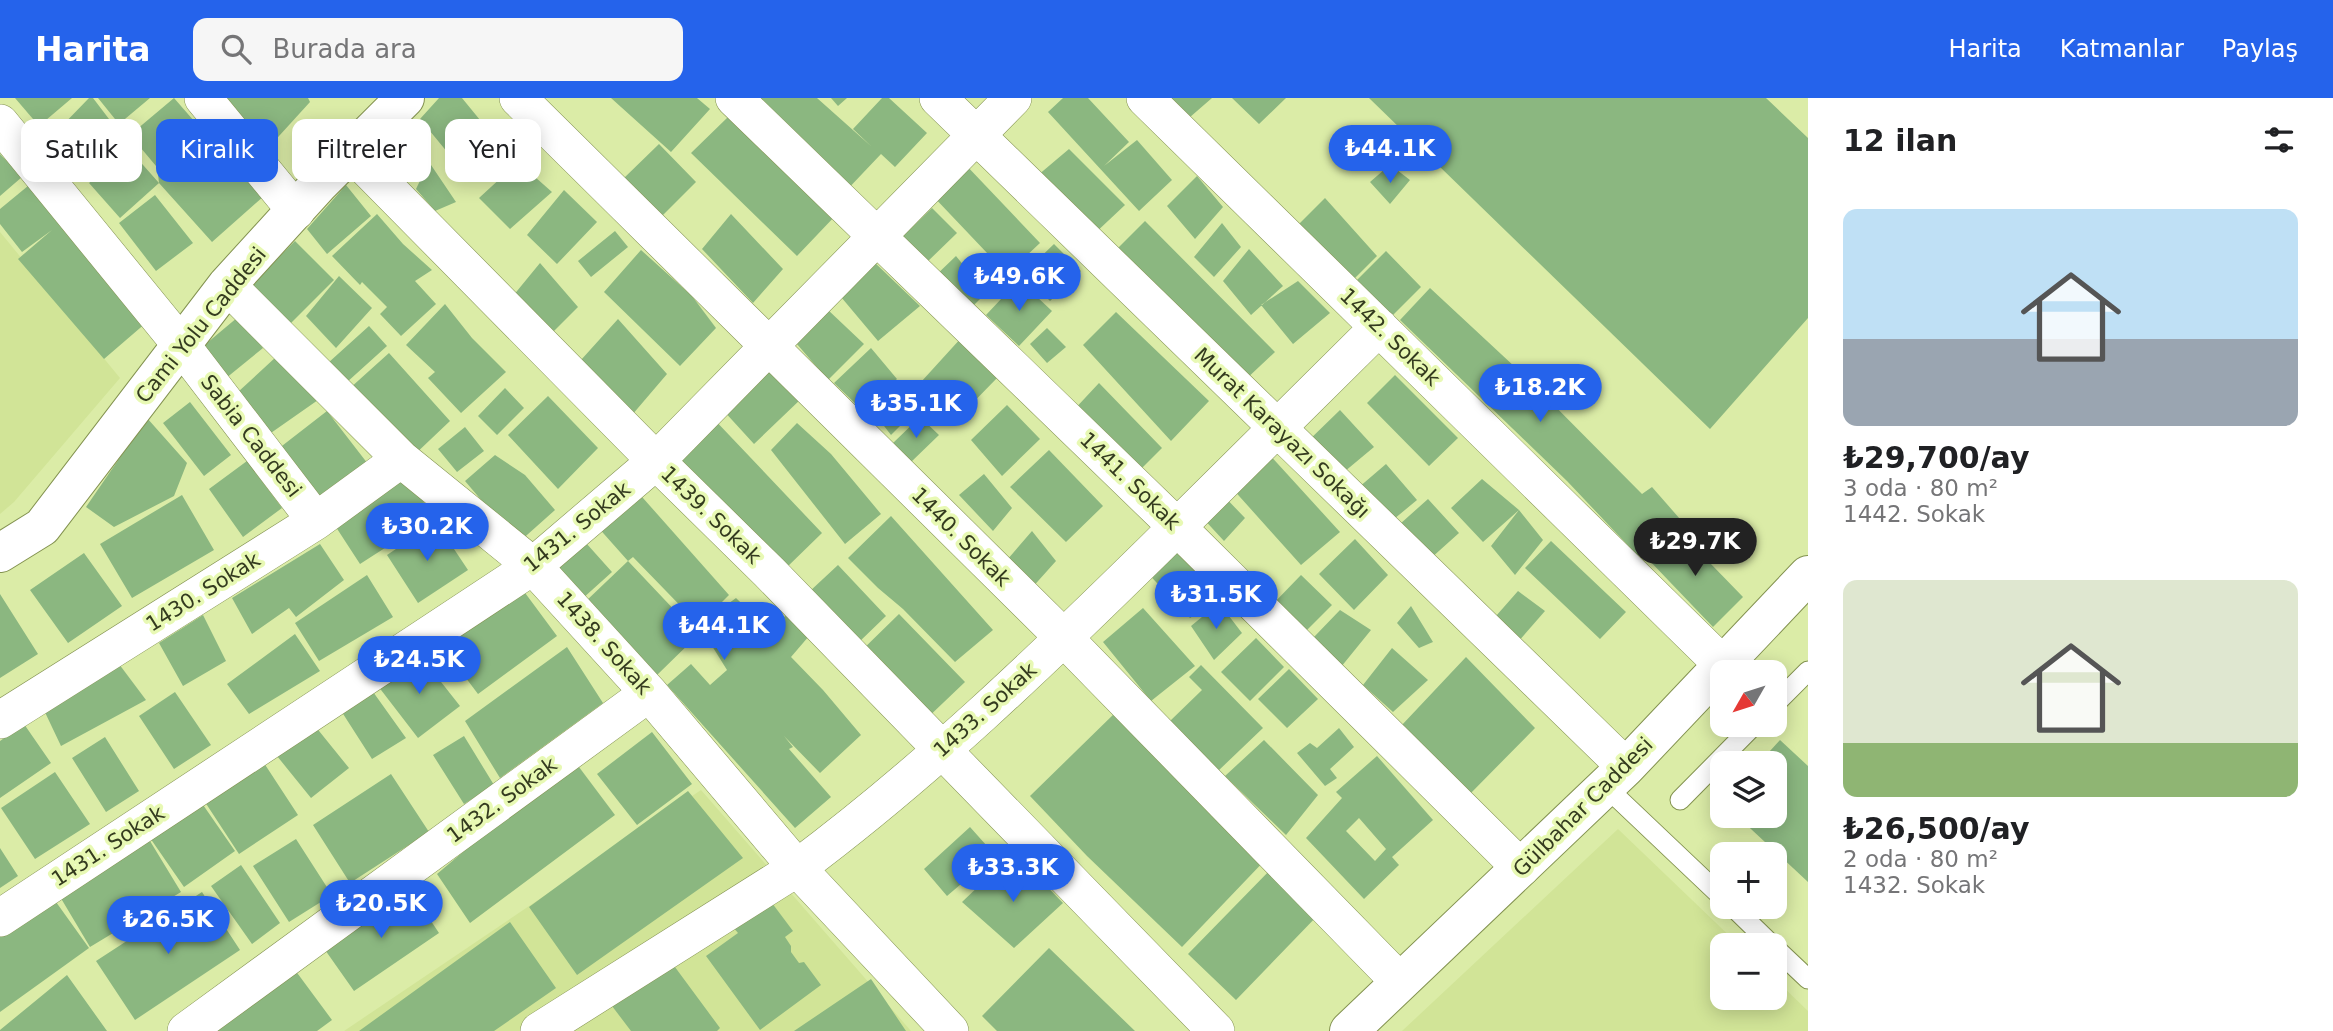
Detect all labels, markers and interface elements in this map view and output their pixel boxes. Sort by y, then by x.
search box [193,18,683,81]
text: Harita [35,30,151,69]
icon: search [217,30,255,68]
text: Burada ara [273,34,417,64]
text: Harita [1948,35,2022,63]
text: Katmanlar [2060,35,2184,63]
text: Paylaş [2222,35,2298,63]
chip: Satılık [21,119,142,182]
chip: Kiralık [156,119,278,182]
chip: Filtreler [292,119,431,182]
chip: Yeni [445,119,541,182]
icon: filters [2260,121,2298,159]
text: 12 ilan [1843,123,1957,158]
pin: ₺44.1K [1333,126,1447,185]
text: ₺44.1K [1345,135,1435,161]
street label: Cami Yolu Caddesi [131,242,271,408]
pin: ₺49.6K [962,254,1076,313]
icon: home [2008,254,2134,380]
text: ₺49.6K [974,263,1064,289]
street label: 1442. Sokak [1335,283,1446,391]
street label: Murat Karayazı Sokağı [1189,343,1375,523]
pin: ₺18.2K [1483,364,1597,424]
street label: Sabia Caddesi [196,370,306,502]
text: ₺18.2K [1495,374,1585,400]
pin: ₺35.1K [859,380,973,440]
text: ₺35.1K [871,390,961,416]
street label: 1441. Sokak [1075,427,1186,535]
text: ₺29,700/ay [1843,440,2029,475]
street label: 1439. Sokak [656,461,767,569]
text: 3 oda · 80 m² [1843,475,1998,501]
street label: 1431. Sokak [519,476,636,577]
street label: 1440. Sokak [907,483,1016,592]
text: 1442. Sokak [1843,501,1985,527]
pin: ₺30.2K [370,504,484,563]
text: ₺30.2K [382,513,472,539]
pin: ₺29.7K [1638,518,1752,578]
text: ₺29.7K [1650,528,1740,554]
street label: 1430. Sokak [142,547,265,637]
pin: ₺31.5K [1159,572,1273,631]
text: ₺31.5K [1171,581,1261,607]
street label: 1438. Sokak [552,587,657,700]
pin: ₺44.1K [667,602,781,662]
text: ₺44.1K [679,612,769,638]
icon: home [2008,625,2134,751]
pin: ₺24.5K [362,636,476,696]
text: ₺24.5K [374,646,464,672]
street label: 1433. Sokak [929,657,1042,762]
north arrow [1710,660,1787,737]
map controls [1710,660,1787,1010]
street label: Gülbahar Caddesi [1508,732,1658,882]
button: layers [1710,751,1787,828]
street label: 1432. Sokak [442,752,562,848]
street label: 1431. Sokak [47,800,170,891]
text: ₺26,500/ay [1843,811,2029,846]
button: + [1710,842,1787,919]
pin: ₺33.3K [956,844,1070,904]
text: 2 oda · 80 m² [1843,846,1998,872]
text: ₺33.3K [968,854,1058,880]
text: 1432. Sokak [1843,872,1985,898]
pin: ₺20.5K [324,880,438,940]
text: ₺20.5K [336,890,426,916]
pin: ₺26.5K [111,896,225,956]
text: ₺26.5K [123,906,213,932]
button: − [1710,933,1787,1010]

